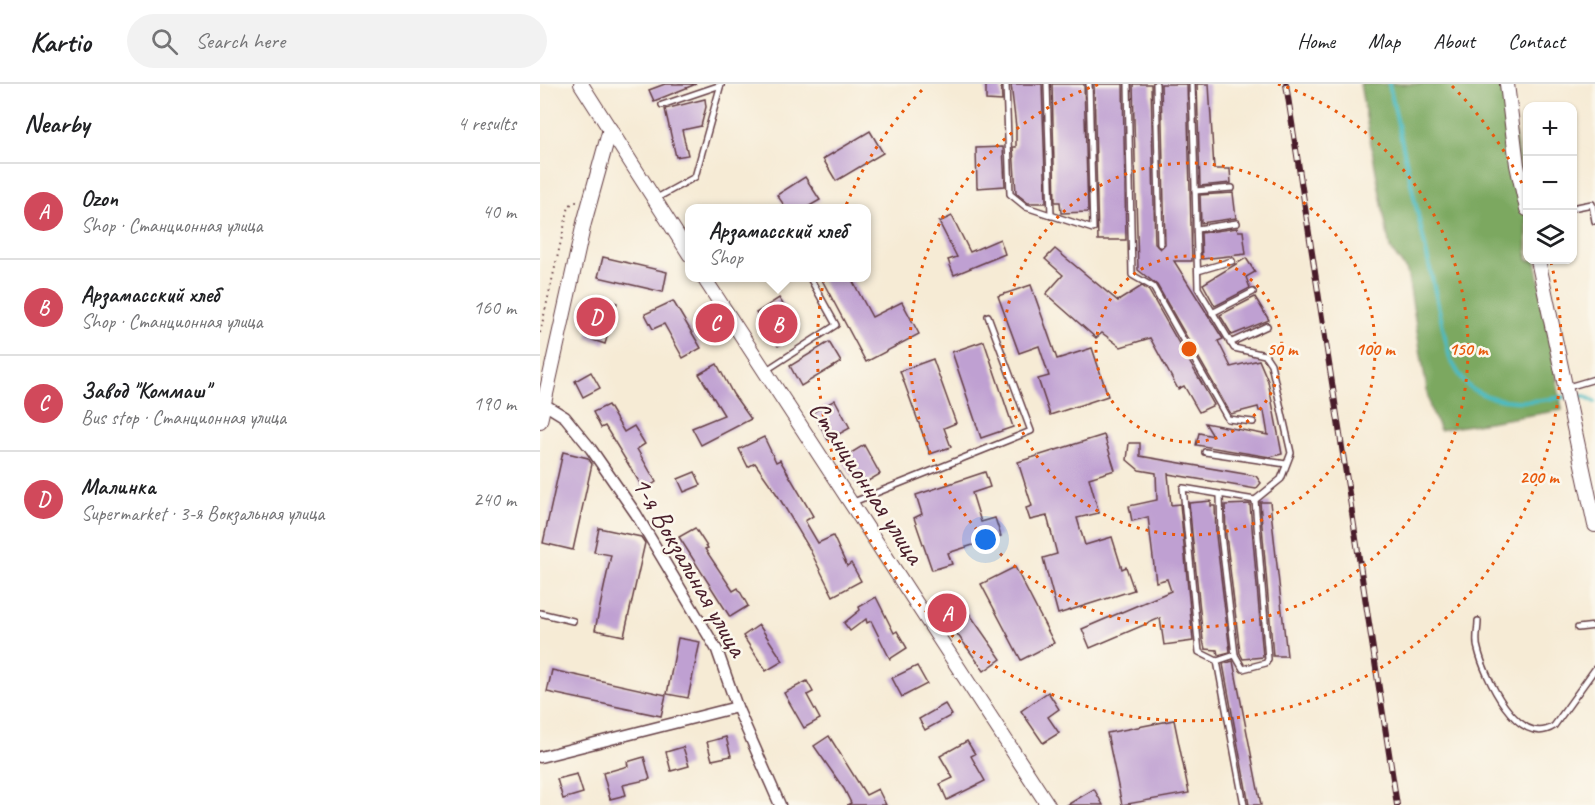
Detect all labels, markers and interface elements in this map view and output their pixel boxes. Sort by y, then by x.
search box [127,14,547,68]
text: Kartio [30,24,91,59]
icon: search [148,25,181,58]
text: Search here [196,27,285,55]
text: Home [1297,28,1335,54]
text: Map [1368,28,1400,54]
text: About [1433,28,1475,54]
text: Contact [1508,28,1565,54]
map controls [1523,102,1577,264]
button: + [1523,102,1577,156]
text: Nearby [24,107,89,140]
text: 4 results [457,111,516,136]
button: − [1523,156,1577,210]
text: Ozon [81,185,118,213]
text: A [38,199,49,224]
text: 40 m [482,199,516,224]
popup [685,204,871,282]
button: layers [1523,210,1577,264]
text: Shop · Станционная улица [81,213,263,238]
text: Арзамасский хлеб [709,217,847,245]
text: Shop [709,245,743,270]
text: Арзамасский хлеб [81,281,219,309]
pin: D [576,294,616,340]
text: B [38,295,49,320]
text: 160 m [473,295,516,320]
pin: C [696,300,735,346]
pin: B [758,302,798,346]
text: Shop · Станционная улица [81,309,263,334]
text: 50 m [1267,338,1299,360]
text: 100 m [1356,338,1396,360]
text: 150 m [1449,338,1489,360]
centre of rings [1179,339,1199,359]
text: Завод "Коммаш" [81,377,210,405]
text: C [39,391,48,416]
text: 190 m [473,391,516,416]
street label: Станционная улица [801,394,934,572]
text: Bus stop · Станционная улица [81,405,286,430]
text: 200 m [1520,466,1560,488]
street label: 1-я Вокзальная улица [624,469,757,664]
text: Малинка [81,473,155,501]
text: D [38,487,49,512]
text: 240 m [473,487,516,512]
text: Supermarket · 3-я Вокзальная улица [81,501,324,526]
your location [971,525,1000,554]
pin: A [928,590,966,636]

